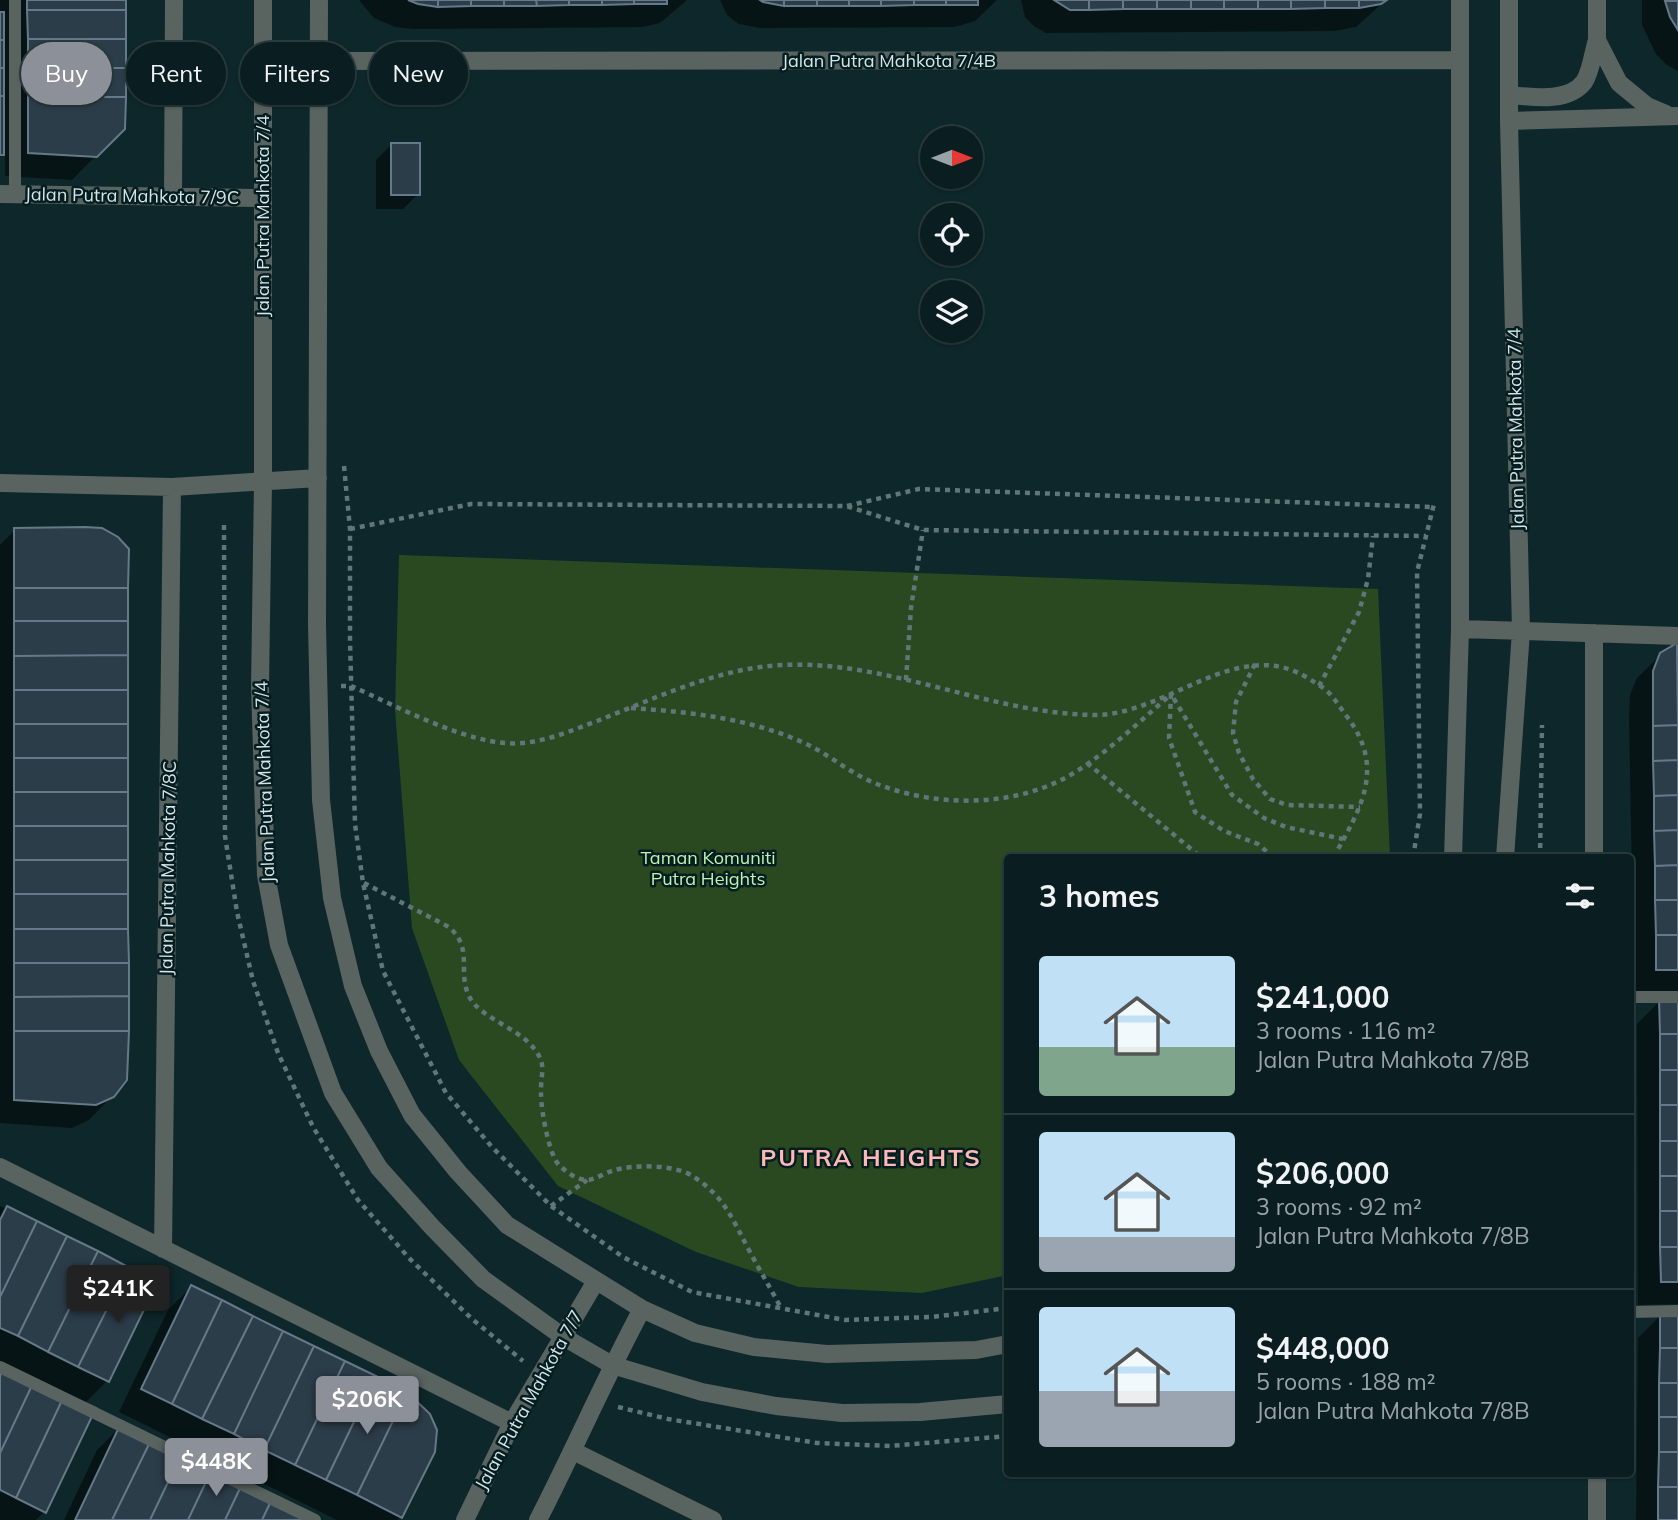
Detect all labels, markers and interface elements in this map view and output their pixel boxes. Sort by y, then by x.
chip: Buy [21,42,112,105]
chip: Rent [126,42,226,105]
chip: Filters [240,42,355,105]
chip: New [369,42,468,105]
street label: Jalan Putra Mahkota 7/4B [782,49,996,72]
street label: Jalan Putra Mahkota 7/4 [251,115,274,317]
north arrow [920,126,984,189]
map controls [920,126,983,343]
street label: Jalan Putra Mahkota 7/9C [25,182,239,209]
button: locate [920,203,983,266]
button: layers [920,280,983,343]
street label: Jalan Putra Mahkota 7/4 [1502,328,1529,530]
street label: Jalan Putra Mahkota 7/4 [249,681,280,883]
street label: Jalan Putra Mahkota 7/8C [154,761,181,975]
park label: Taman Komuniti Putra Heights [640,846,776,890]
text: 3 homes [1039,877,1160,915]
icon: filters [1561,877,1599,915]
text: $241,000 [1256,978,1389,1016]
icon: home [1095,984,1179,1068]
text: 3 rooms · 116 m² [1256,1016,1436,1045]
text: Jalan Putra Mahkota 7/8B [1256,1045,1530,1074]
district label: PUTRA HEIGHTS [760,1142,982,1172]
text: $206,000 [1256,1154,1389,1192]
icon: home [1095,1160,1179,1244]
text: 3 rooms · 92 m² [1256,1192,1422,1221]
text: Jalan Putra Mahkota 7/8B [1256,1221,1530,1250]
pin: $241K [69,1266,167,1325]
text: $241K [83,1273,153,1302]
street label: Jalan Putra Mahkota 7/7 [470,1306,588,1494]
text: $448,000 [1256,1329,1389,1367]
icon: home [1095,1335,1179,1419]
text: 5 rooms · 188 m² [1256,1367,1436,1396]
pin: $206K [318,1376,416,1436]
text: $206K [332,1384,402,1413]
text: Jalan Putra Mahkota 7/8B [1256,1396,1530,1425]
pin: $448K [167,1438,265,1498]
text: $448K [181,1446,251,1475]

